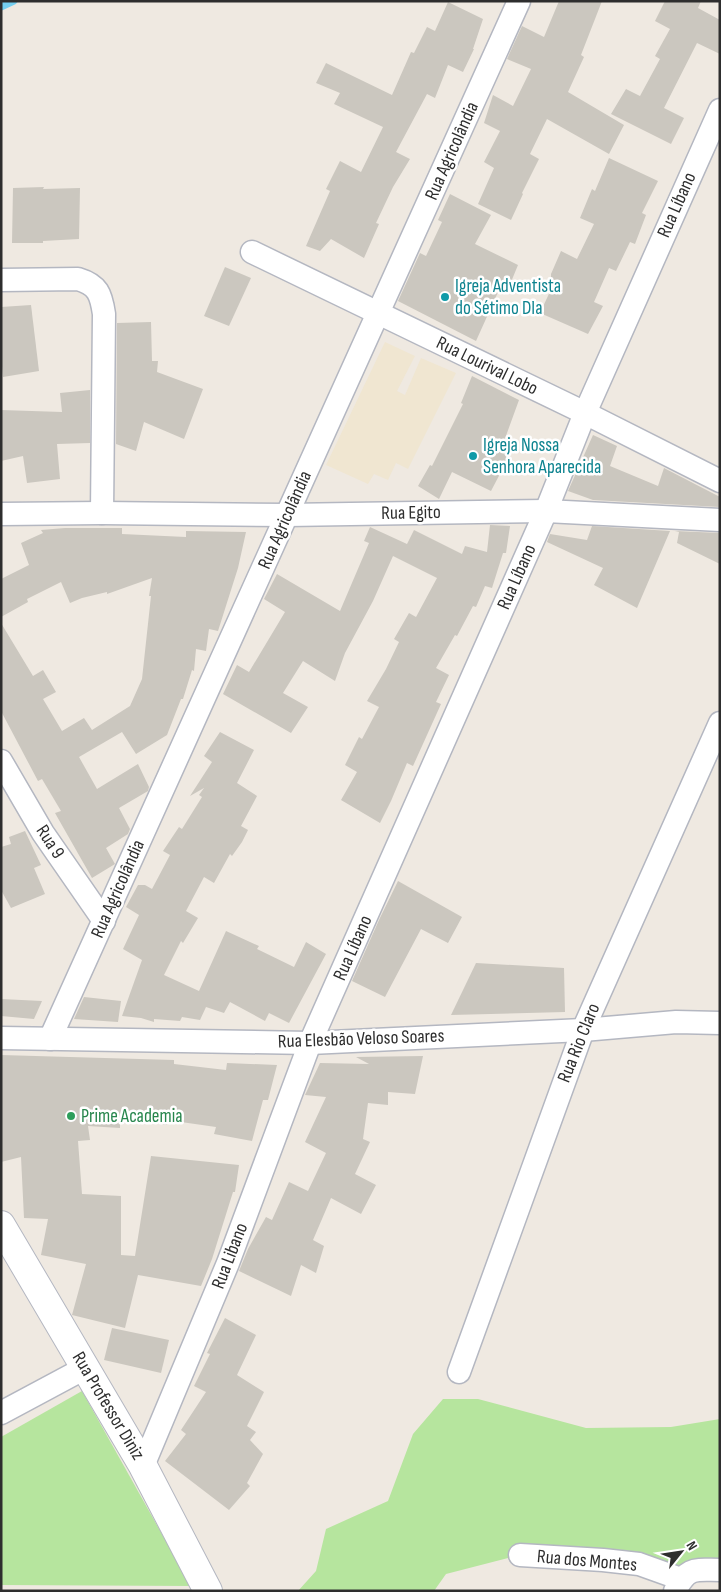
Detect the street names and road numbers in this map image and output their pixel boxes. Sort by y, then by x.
street label: Rua Agricolândia [420,98,484,204]
street label: Rua Líbano [652,169,702,241]
street label: Rua Lourival Lobo [432,332,542,400]
street label: Rua Agricolândia [253,467,317,573]
street label: Rua Egito [381,501,441,525]
street label: Rua Líbano [492,541,542,613]
street label: Rua 9 [31,821,69,863]
street label: Rua Agricolândia [86,836,150,942]
street label: Rua Líbano [328,912,378,984]
street label: Rua Rio Claro [553,1000,605,1086]
street label: Rua Elesbão Veloso Soares [277,1025,445,1053]
street label: Rua Libano [207,1220,253,1292]
street label: Rua Professor Diniz [67,1348,149,1464]
street label: Rua dos Montes [536,1545,638,1577]

